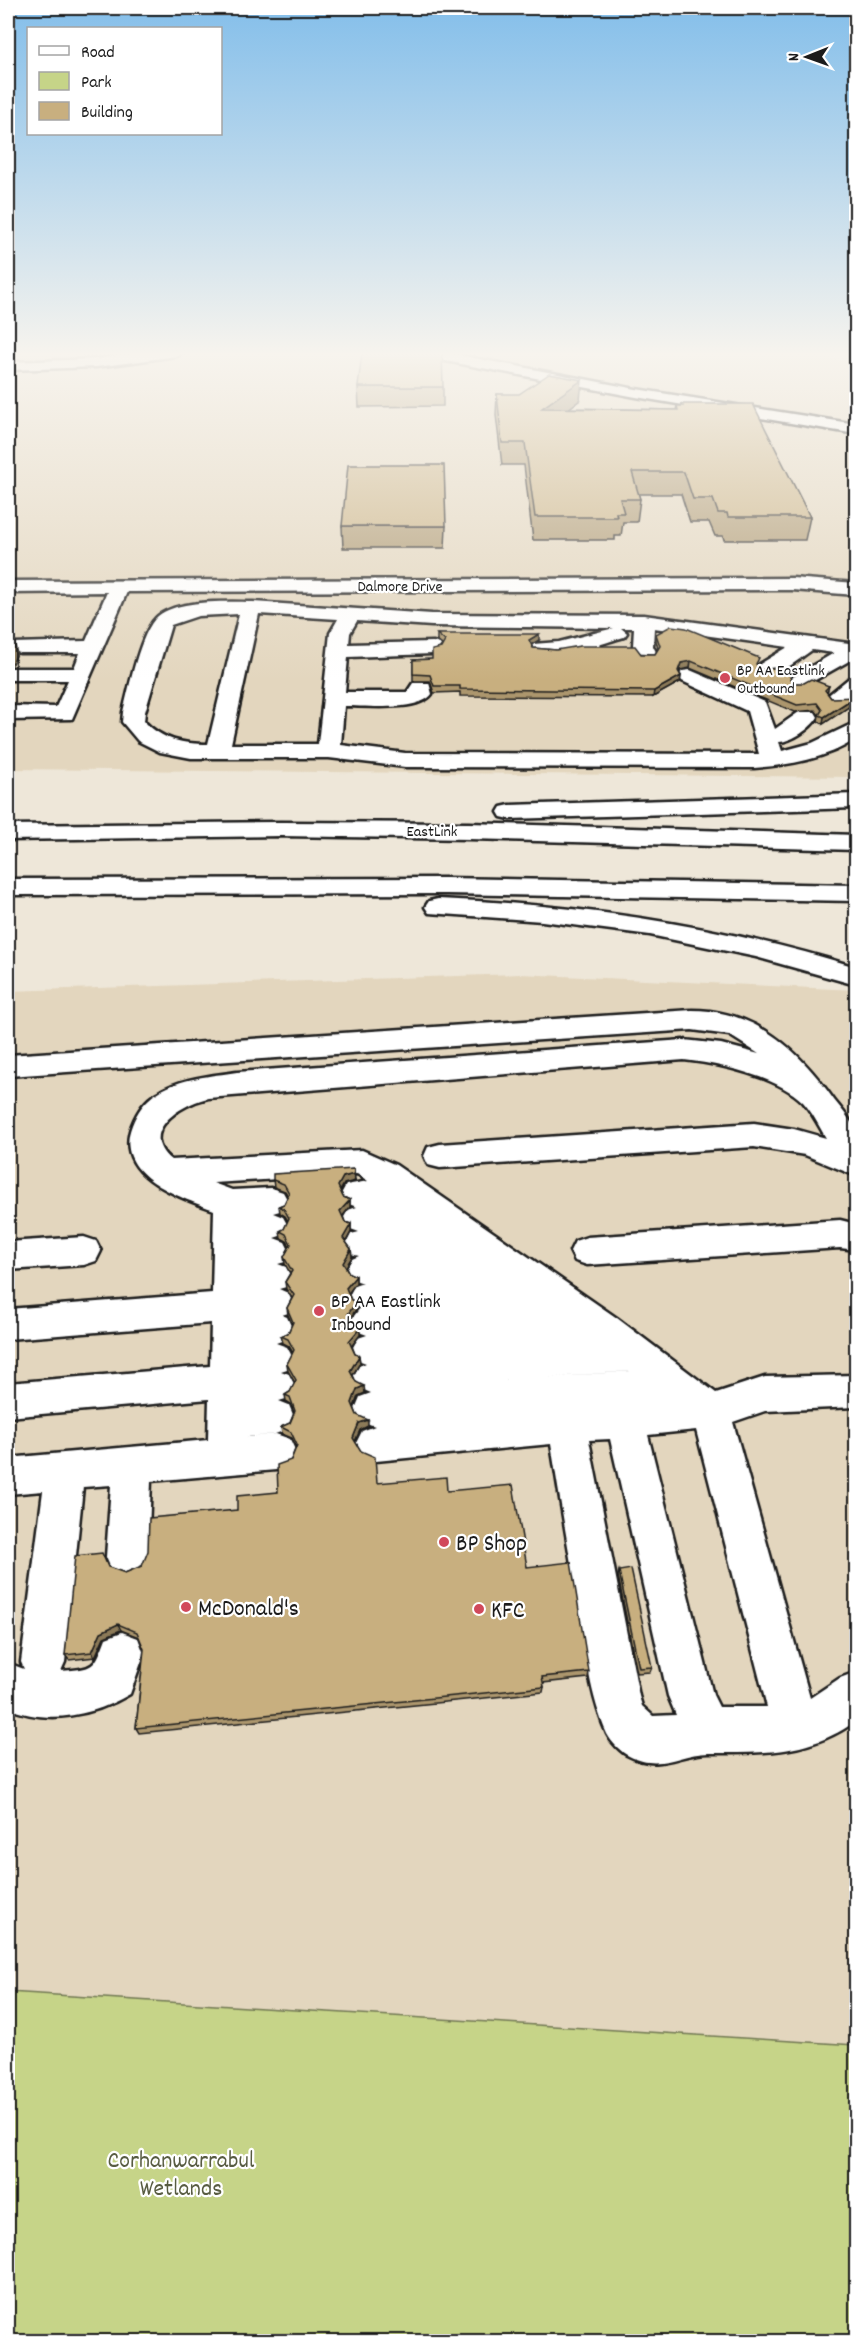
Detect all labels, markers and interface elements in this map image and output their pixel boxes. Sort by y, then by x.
legend [27,27,222,135]
north arrow [777,27,837,87]
text: Road [81,41,115,66]
text: N [783,53,806,61]
text: Park [81,71,112,96]
text: Building [81,101,133,126]
street label: Dalmore Drive [357,576,443,599]
place label: BP AA Eastlink Outbound [737,660,825,701]
marker: BP AA Eastlink Outbound [718,671,732,685]
street label: EastLink [407,821,457,844]
place label: BP AA Eastlink Inbound [331,1289,441,1340]
marker: BP AA Eastlink Inbound [312,1304,326,1318]
place label: BP Shop [456,1528,527,1562]
marker: BP Shop [437,1535,451,1549]
place label: McDonald's [198,1593,299,1627]
place label: KFC [491,1595,525,1629]
marker: McDonald's [179,1600,193,1614]
marker: KFC [472,1602,486,1616]
park label: Corhanwarrabul Wetlands [108,2145,255,2207]

